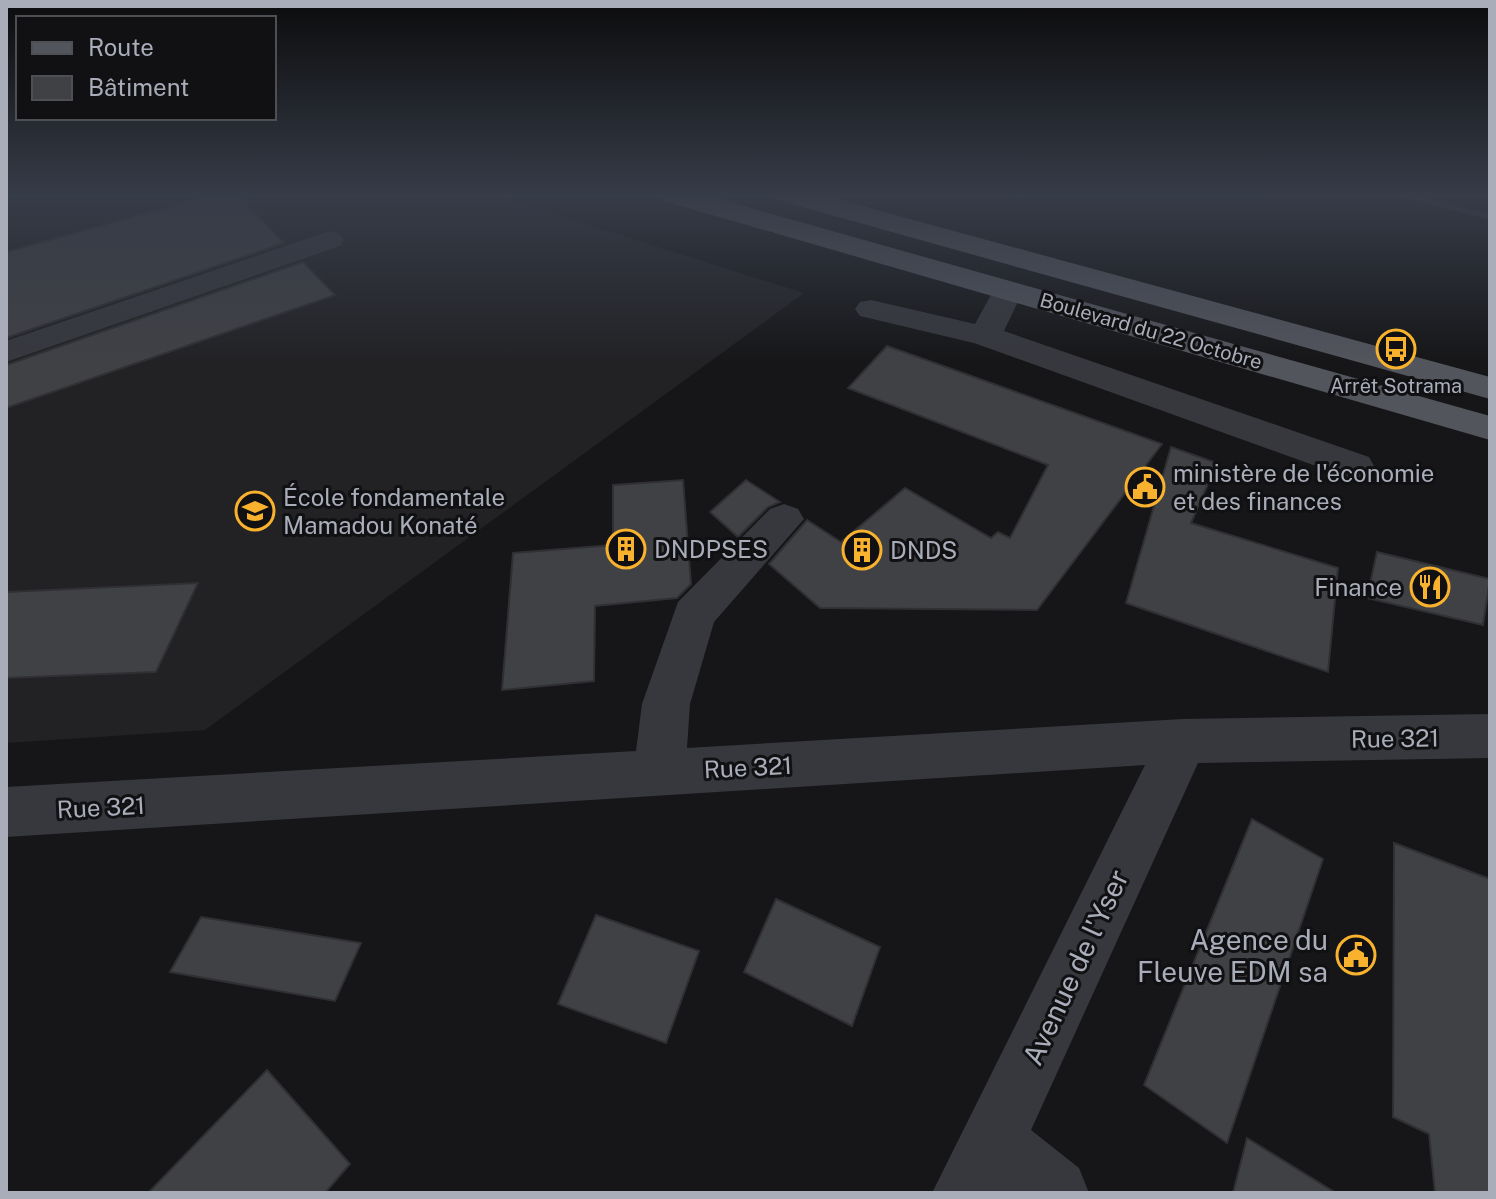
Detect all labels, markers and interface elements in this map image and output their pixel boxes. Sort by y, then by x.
legend [16,16,276,120]
text: Route [88,33,154,61]
text: Bâtiment [88,73,189,101]
street label: Boulevard du 22 Octobre [1037,288,1265,374]
bus stop icon: Arrêt Sotrama [1375,328,1417,370]
place label: Arrêt Sotrama [1330,374,1462,398]
place label: ministère de l'économie et des finances [1173,459,1434,515]
public building icon: ministère de l'économie et des finances [1124,466,1166,508]
place label: École fondamentale Mamadou Konaté [283,483,505,539]
school or university icon: École fondamentale Mamadou Konaté [234,490,276,532]
building icon: DNDPSES [605,528,647,570]
building icon: DNDS [841,529,883,571]
place label: DNDPSES [654,535,768,563]
place label: DNDS [890,536,957,564]
restaurant icon: Finance [1409,566,1451,608]
place label: Finance [1314,573,1402,601]
street label: Rue 321 [1351,723,1439,753]
street label: Rue 321 [703,751,793,783]
street label: Rue 321 [56,791,146,823]
street label: Avenue de l'Yser [1015,864,1135,1070]
place label: Agence du Fleuve EDM sa [1137,923,1328,988]
public building icon: Agence du Fleuve EDM sa [1335,934,1377,976]

